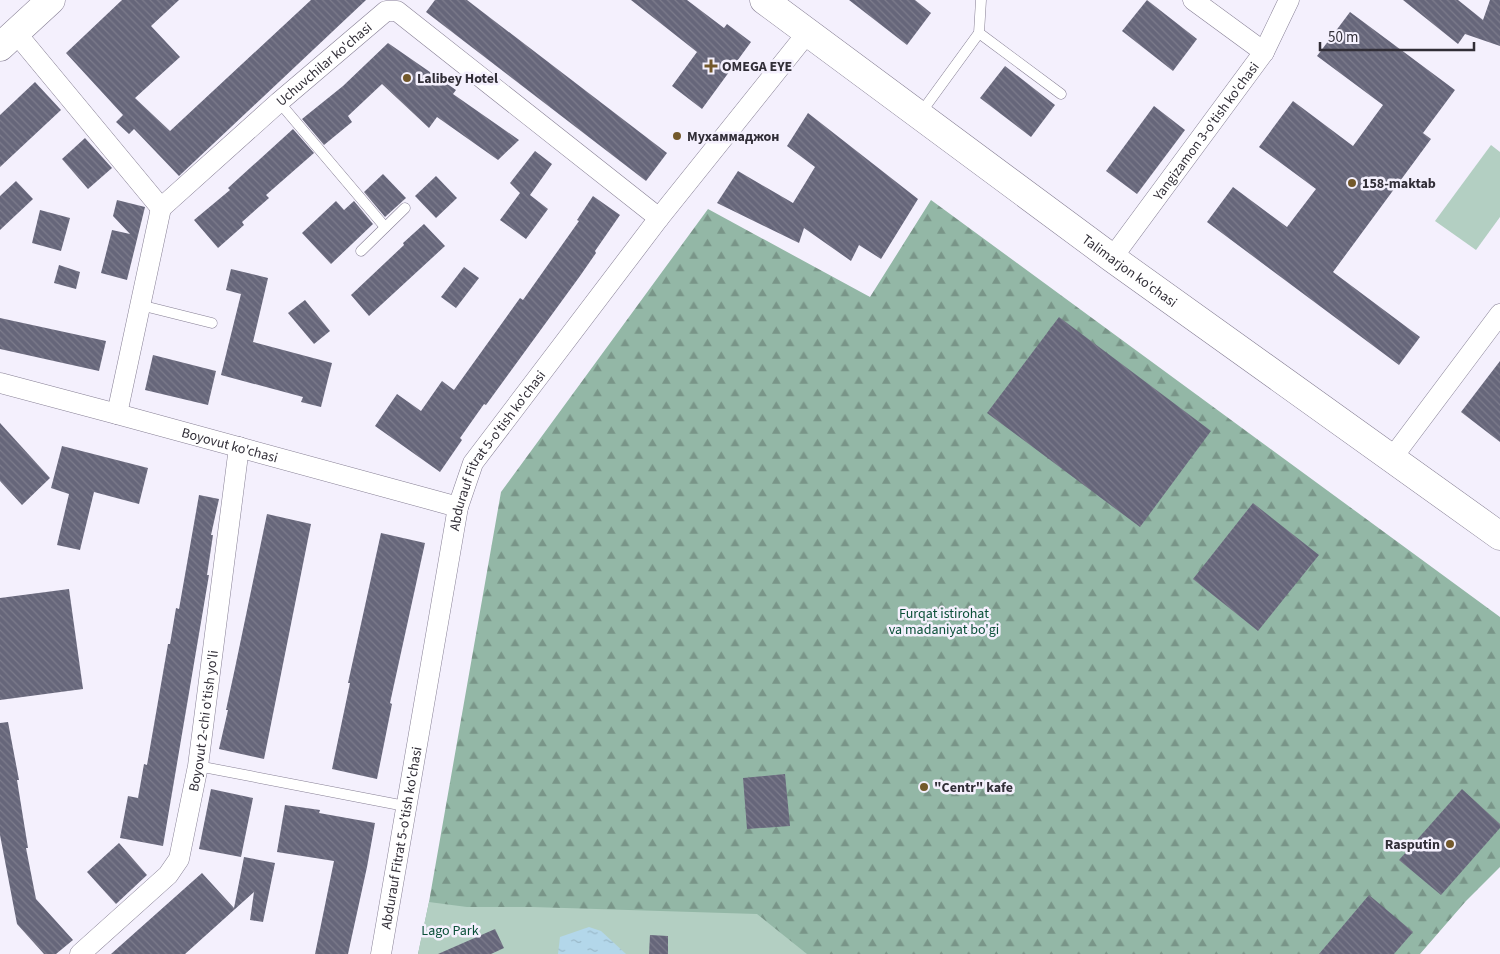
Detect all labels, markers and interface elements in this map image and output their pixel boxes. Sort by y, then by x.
street label: Uchuvchilar ko'chasi [272,18,377,111]
scale bar [1320,20,1474,52]
text: 50 m [1328,27,1358,48]
place label: OMEGA EYE [722,57,792,77]
street label: Yangizamon 3-o'tish ko'chasi [1148,58,1264,205]
marker: OMEGA EYE [704,59,718,73]
place label: Lalibey Hotel [417,69,498,89]
marker: Lalibey Hotel [401,72,413,84]
place label: Мухаммаджон [687,127,779,147]
marker: Мухаммаджон [671,130,683,142]
place label: 158-maktab [1362,174,1436,194]
marker: 158-maktab [1346,177,1358,189]
street label: Talimarjon ko'chasi [1078,230,1181,313]
street label: Abdurauf Fitrat 5-o'tish ko'chasi [445,366,551,533]
street label: Boyovut ko'chasi [179,423,280,468]
park label: Furqat istirohat va madaniyat bo'gi [889,604,999,640]
street label: Boyovut 2-chi o'tish yo'li [184,649,224,794]
street label: Abdurauf Fitrat 5-o'tish ko'chasi [376,745,428,931]
place label: "Centr" kafe [934,778,1013,798]
marker: "Centr" kafe [918,781,930,793]
place label: Rasputin [1385,835,1440,855]
marker: Rasputin [1444,838,1456,850]
park label: Lago Park [421,921,479,941]

